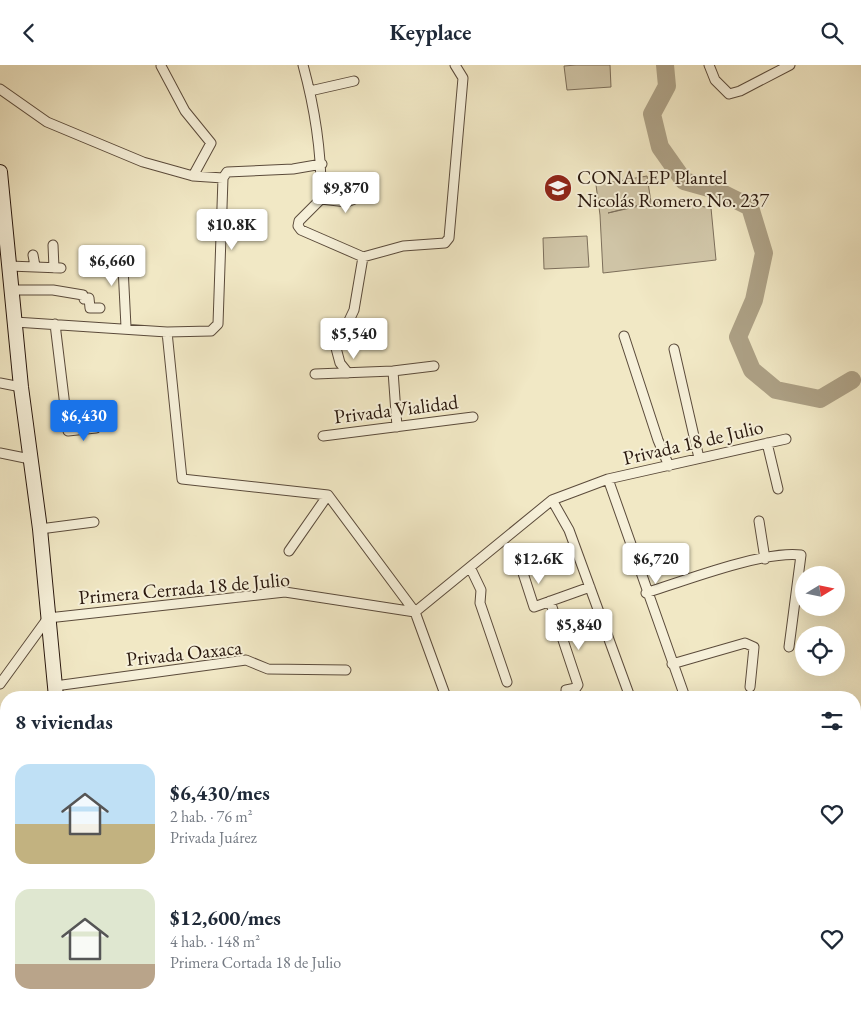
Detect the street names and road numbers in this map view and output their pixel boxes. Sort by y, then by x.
street label: Privada Vialidad [332,388,460,430]
street label: Privada 18 de Julio [620,413,766,471]
street label: Primera Cerrada 18 de Julio [77,566,291,610]
street label: Privada Oaxaca [125,634,243,672]

